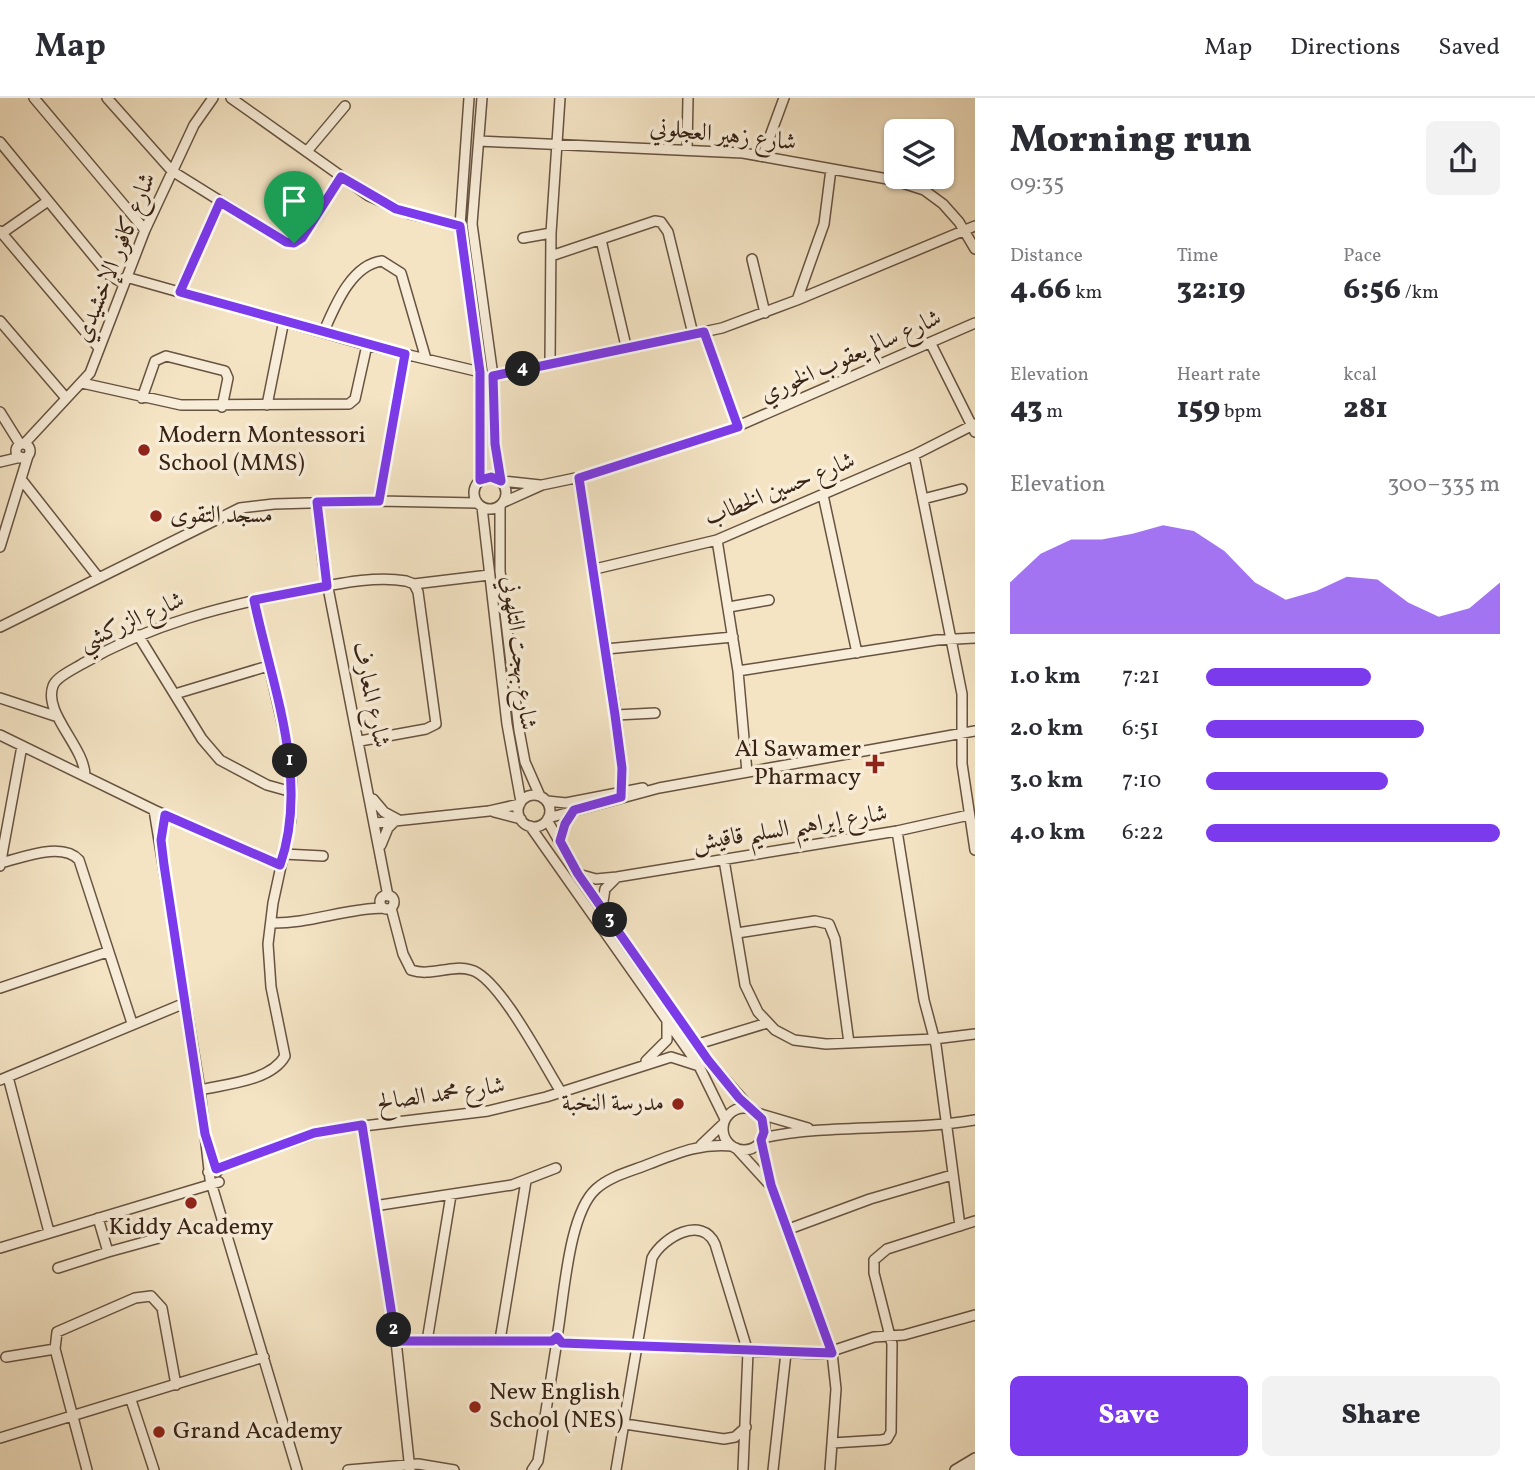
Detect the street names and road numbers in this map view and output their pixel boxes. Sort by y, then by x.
street label: شارع زهير العجلوني [648,111,798,162]
street label: شارع كافور الإخشيدي [66,168,166,348]
street label: شارع سالم يعقوب الخوري [755,302,948,414]
street label: شارع حسين الخطاب [699,444,861,537]
street label: شارع بهجت التلهوني [491,574,544,732]
street label: شارع الزركشي [74,584,191,663]
street label: شارع المعارف [341,639,398,751]
street label: شارع إبراهيم السليم قاقيش [690,797,891,866]
street label: شارع محمد الصالح [375,1069,507,1122]

